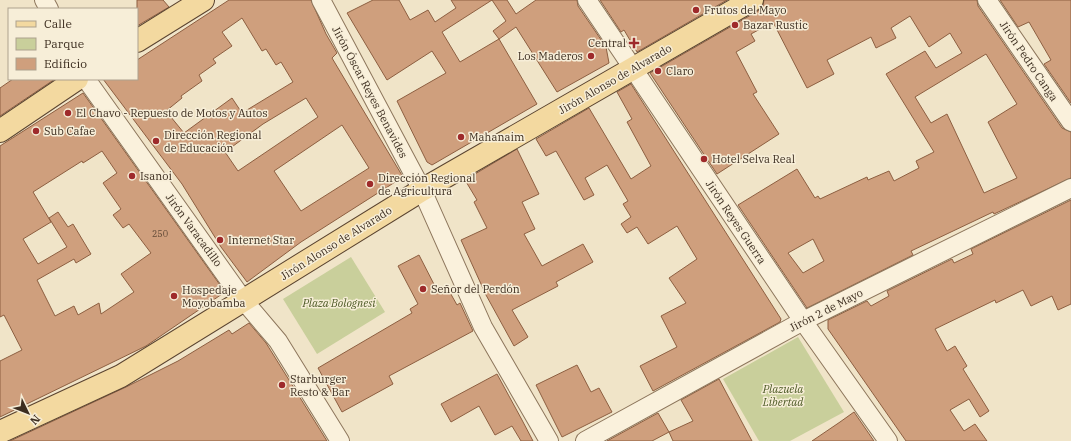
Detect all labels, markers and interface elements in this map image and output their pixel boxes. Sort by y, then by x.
place label: Frutos del Mayo [704,3,786,17]
marker: Frutos del Mayo [691,5,701,15]
legend [8,8,138,80]
text: Calle [44,16,72,31]
place label: Bazar Rustic [743,18,808,32]
street label: Jirón Pedro Canga [997,18,1061,104]
marker: Bazar Rustic [730,20,740,30]
street label: Jirón Óscar Reyes Benavides [329,24,411,160]
text: Parque [44,36,84,51]
place label: Central [588,36,626,50]
marker: Central [629,38,639,48]
street label: Jirón Alonso de Alvarado [556,41,674,117]
place label: Los Maderos [518,49,583,63]
marker: Los Maderos [586,51,596,61]
text: Edificio [44,56,87,71]
place label: Claro [666,64,694,78]
marker: Claro [653,66,663,76]
place label: El Chavo - Repuesto de Motos y Autos [76,106,268,120]
marker: El Chavo - Repuesto de Motos y Autos [63,108,73,118]
place label: Sub Cafae [44,124,95,138]
marker: Sub Cafae [31,126,41,136]
place label: Dirección Regional de Educación [164,128,262,155]
place label: Mahanaim [469,130,525,144]
marker: Mahanaim [456,132,466,142]
marker: Dirección Regional de Educación [151,136,161,146]
place label: Hotel Selva Real [712,152,795,166]
marker: Hotel Selva Real [699,154,709,164]
place label: Isanoi [140,169,172,183]
marker: Isanoi [127,171,137,181]
place label: Dirección Regional de Agricultura [378,171,476,198]
street label: Jirón Reyes Guerra [703,177,769,267]
marker: Dirección Regional de Agricultura [365,179,375,189]
street label: Jirón Varacadillo [163,191,225,269]
street label: Jirón Alonso de Alvarado [278,203,394,283]
house number: 250 [152,228,168,239]
place label: Internet Star [228,233,294,247]
marker: Internet Star [215,235,225,245]
place label: Señor del Perdón [431,282,520,296]
place label: Hospedaje Moyobamba [182,283,246,310]
marker: Señor del Perdón [418,284,428,294]
street label: Jirón 2 de Mayo [787,285,865,335]
marker: Hospedaje Moyobamba [169,291,179,301]
park label: Plaza Bolognesi [301,296,376,310]
place label: Starburger Resto & Bar [290,372,350,399]
marker: Starburger Resto & Bar [277,380,287,390]
park label: Plazuela Libertad [762,382,804,409]
north arrow [8,393,48,433]
text: N [27,412,43,428]

